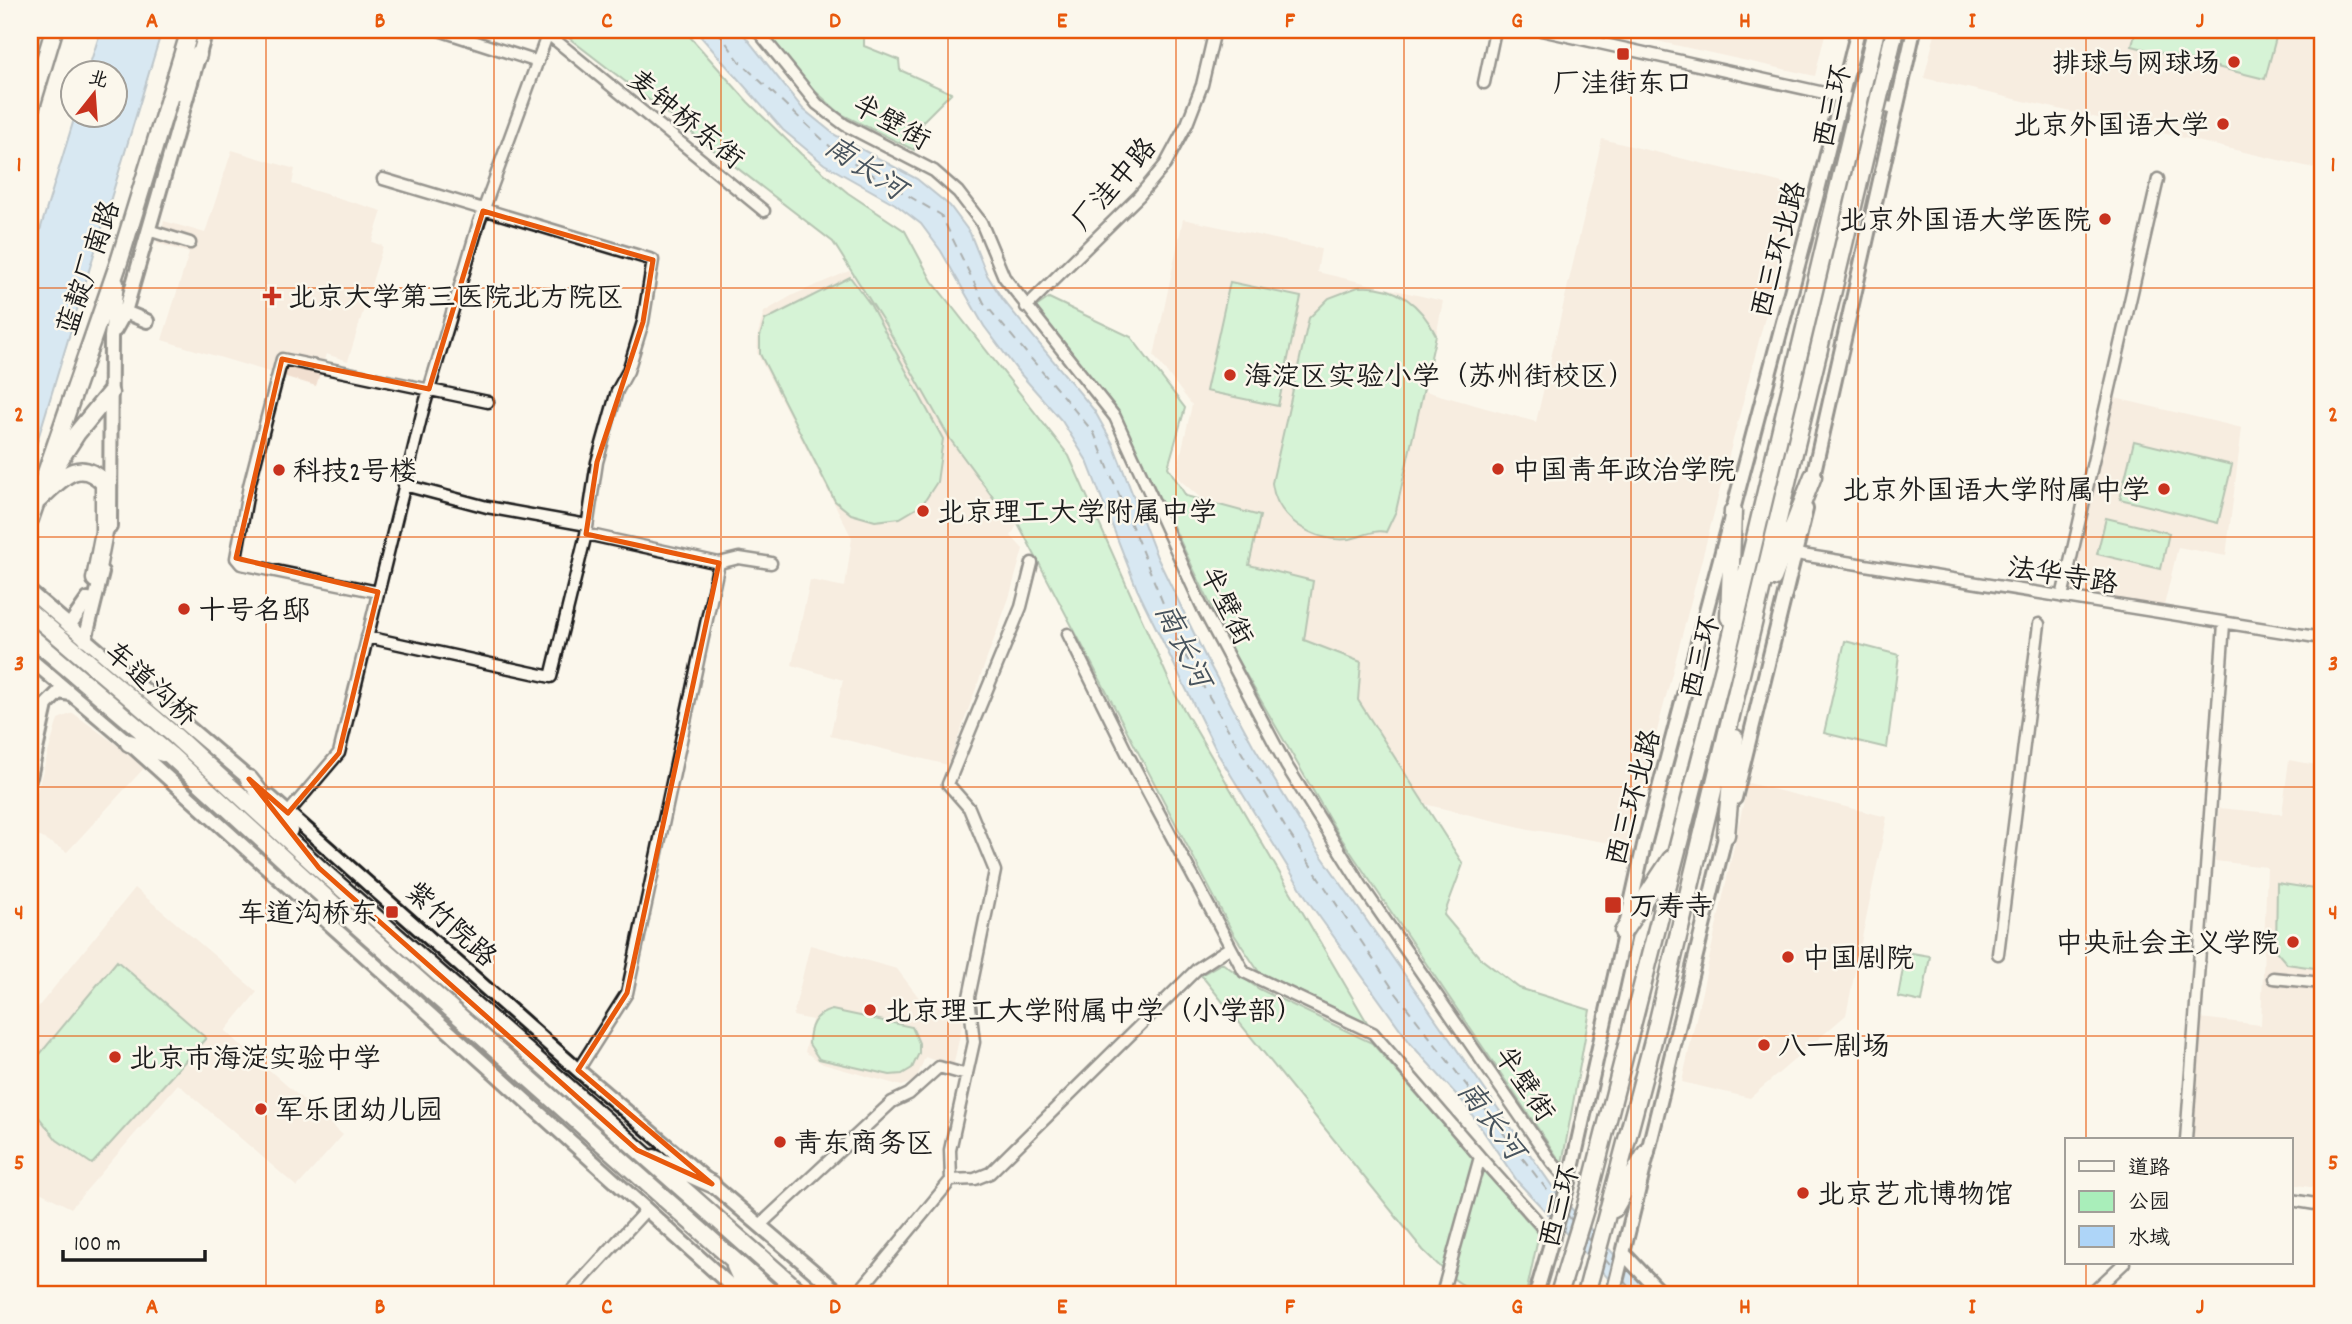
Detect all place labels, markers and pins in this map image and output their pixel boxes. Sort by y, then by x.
marker: 厂洼街东口 [1615,46,1631,62]
place label: 排球与网球场 [2052,47,2220,87]
marker: 排球与网球场 [2226,54,2242,70]
place label: 厂洼街东口 [1553,67,1693,107]
place label: 北京外国语大学 [2013,109,2209,149]
marker: 北京外国语大学 [2215,116,2231,132]
place label: 北京外国语大学医院 [1839,204,2091,244]
marker: 北京外国语大学医院 [2097,211,2113,227]
place label: 北京大学第三医院北方院区 [288,281,624,321]
marker: 北京大学第三医院北方院区 [262,286,282,306]
place label: 海淀区实验小学（苏州街校区） [1244,360,1636,400]
marker: 海淀区实验小学（苏州街校区） [1222,367,1238,383]
place label: 中国青年政治学院 [1512,454,1736,494]
place label: 科技2号楼 [293,455,417,495]
marker: 中国青年政治学院 [1490,461,1506,477]
marker: 科技2号楼 [271,462,287,478]
place label: 北京外国语大学附属中学 [1842,474,2150,514]
marker: 北京外国语大学附属中学 [2156,481,2172,497]
place label: 北京理工大学附属中学 [937,496,1217,536]
marker: 北京理工大学附属中学 [915,503,931,519]
place label: 十号名邸 [198,594,310,634]
marker: 十号名邸 [176,601,192,617]
place label: 万寿寺 [1629,890,1713,930]
marker: 万寿寺 [1603,895,1623,915]
place label: 车道沟桥东 [238,897,378,937]
marker: 车道沟桥东 [384,904,400,920]
place label: 中央社会主义学院 [2055,927,2279,967]
marker: 中央社会主义学院 [2285,934,2301,950]
place label: 中国剧院 [1802,942,1914,982]
marker: 中国剧院 [1780,949,1796,965]
place label: 北京理工大学附属中学（小学部） [884,995,1304,1035]
marker: 北京理工大学附属中学（小学部） [862,1002,878,1018]
place label: 八一剧场 [1778,1030,1890,1070]
marker: 八一剧场 [1756,1037,1772,1053]
place label: 北京市海淀实验中学 [129,1042,381,1082]
marker: 北京市海淀实验中学 [107,1049,123,1065]
place label: 军乐团幼儿园 [275,1094,443,1134]
marker: 军乐团幼儿园 [253,1101,269,1117]
place label: 青东商务区 [794,1127,934,1167]
marker: 青东商务区 [772,1134,788,1150]
place label: 北京艺术博物馆 [1817,1178,2013,1218]
marker: 北京艺术博物馆 [1795,1185,1811,1201]

